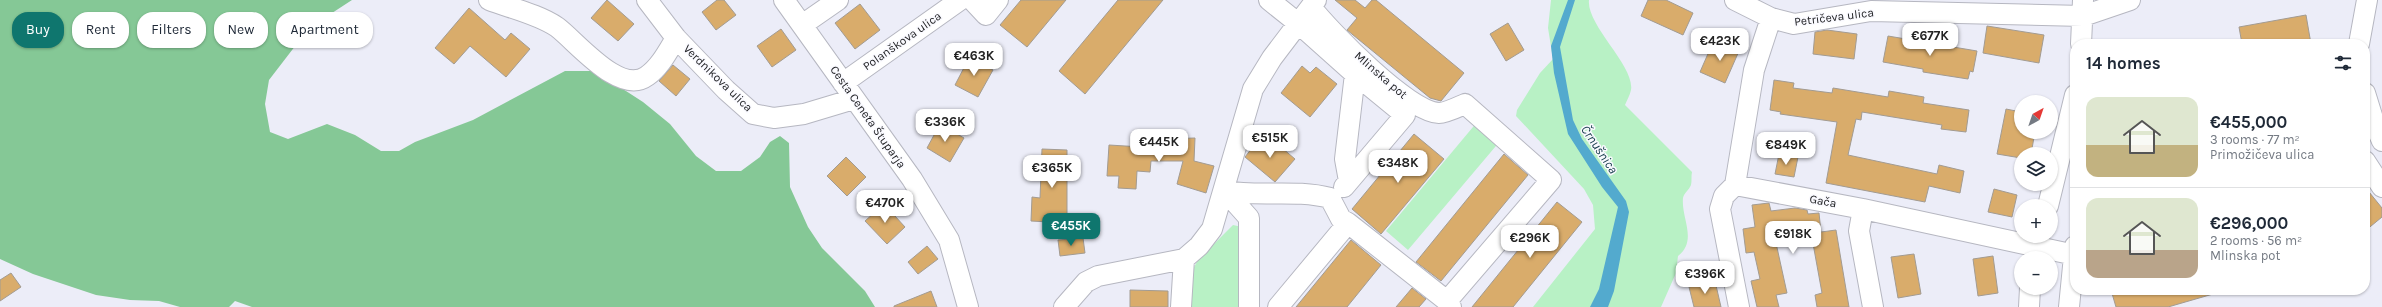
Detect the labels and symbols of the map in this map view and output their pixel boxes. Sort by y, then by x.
street label: Petričeva ulica [1793,5,1875,29]
street label: Polanškova ulica [860,9,944,73]
pin: €677K [1902,23,1958,57]
pin: €423K [1692,28,1748,62]
street label: Verdnikova ulica [681,41,755,115]
pin: €463K [946,43,1002,77]
street label: Mlinska pot [1352,48,1410,102]
street label: Cesta Ceneta Štuparja [827,62,910,171]
north arrow [2014,95,2058,139]
pin: €336K [917,109,973,143]
water label: Črnušnica [1578,122,1622,177]
pin: €515K [1242,125,1298,159]
pin: €445K [1131,129,1187,163]
pin: €849K [1758,132,1814,166]
pin: €348K [1370,150,1426,184]
pin: €365K [1024,155,1080,189]
pin: €470K [857,190,913,224]
street label: Gača [1808,192,1838,210]
pin: €455K [1043,213,1099,247]
pin: €918K [1765,221,1821,255]
pin: €296K [1502,225,1558,259]
pin: €396K [1677,261,1733,295]

